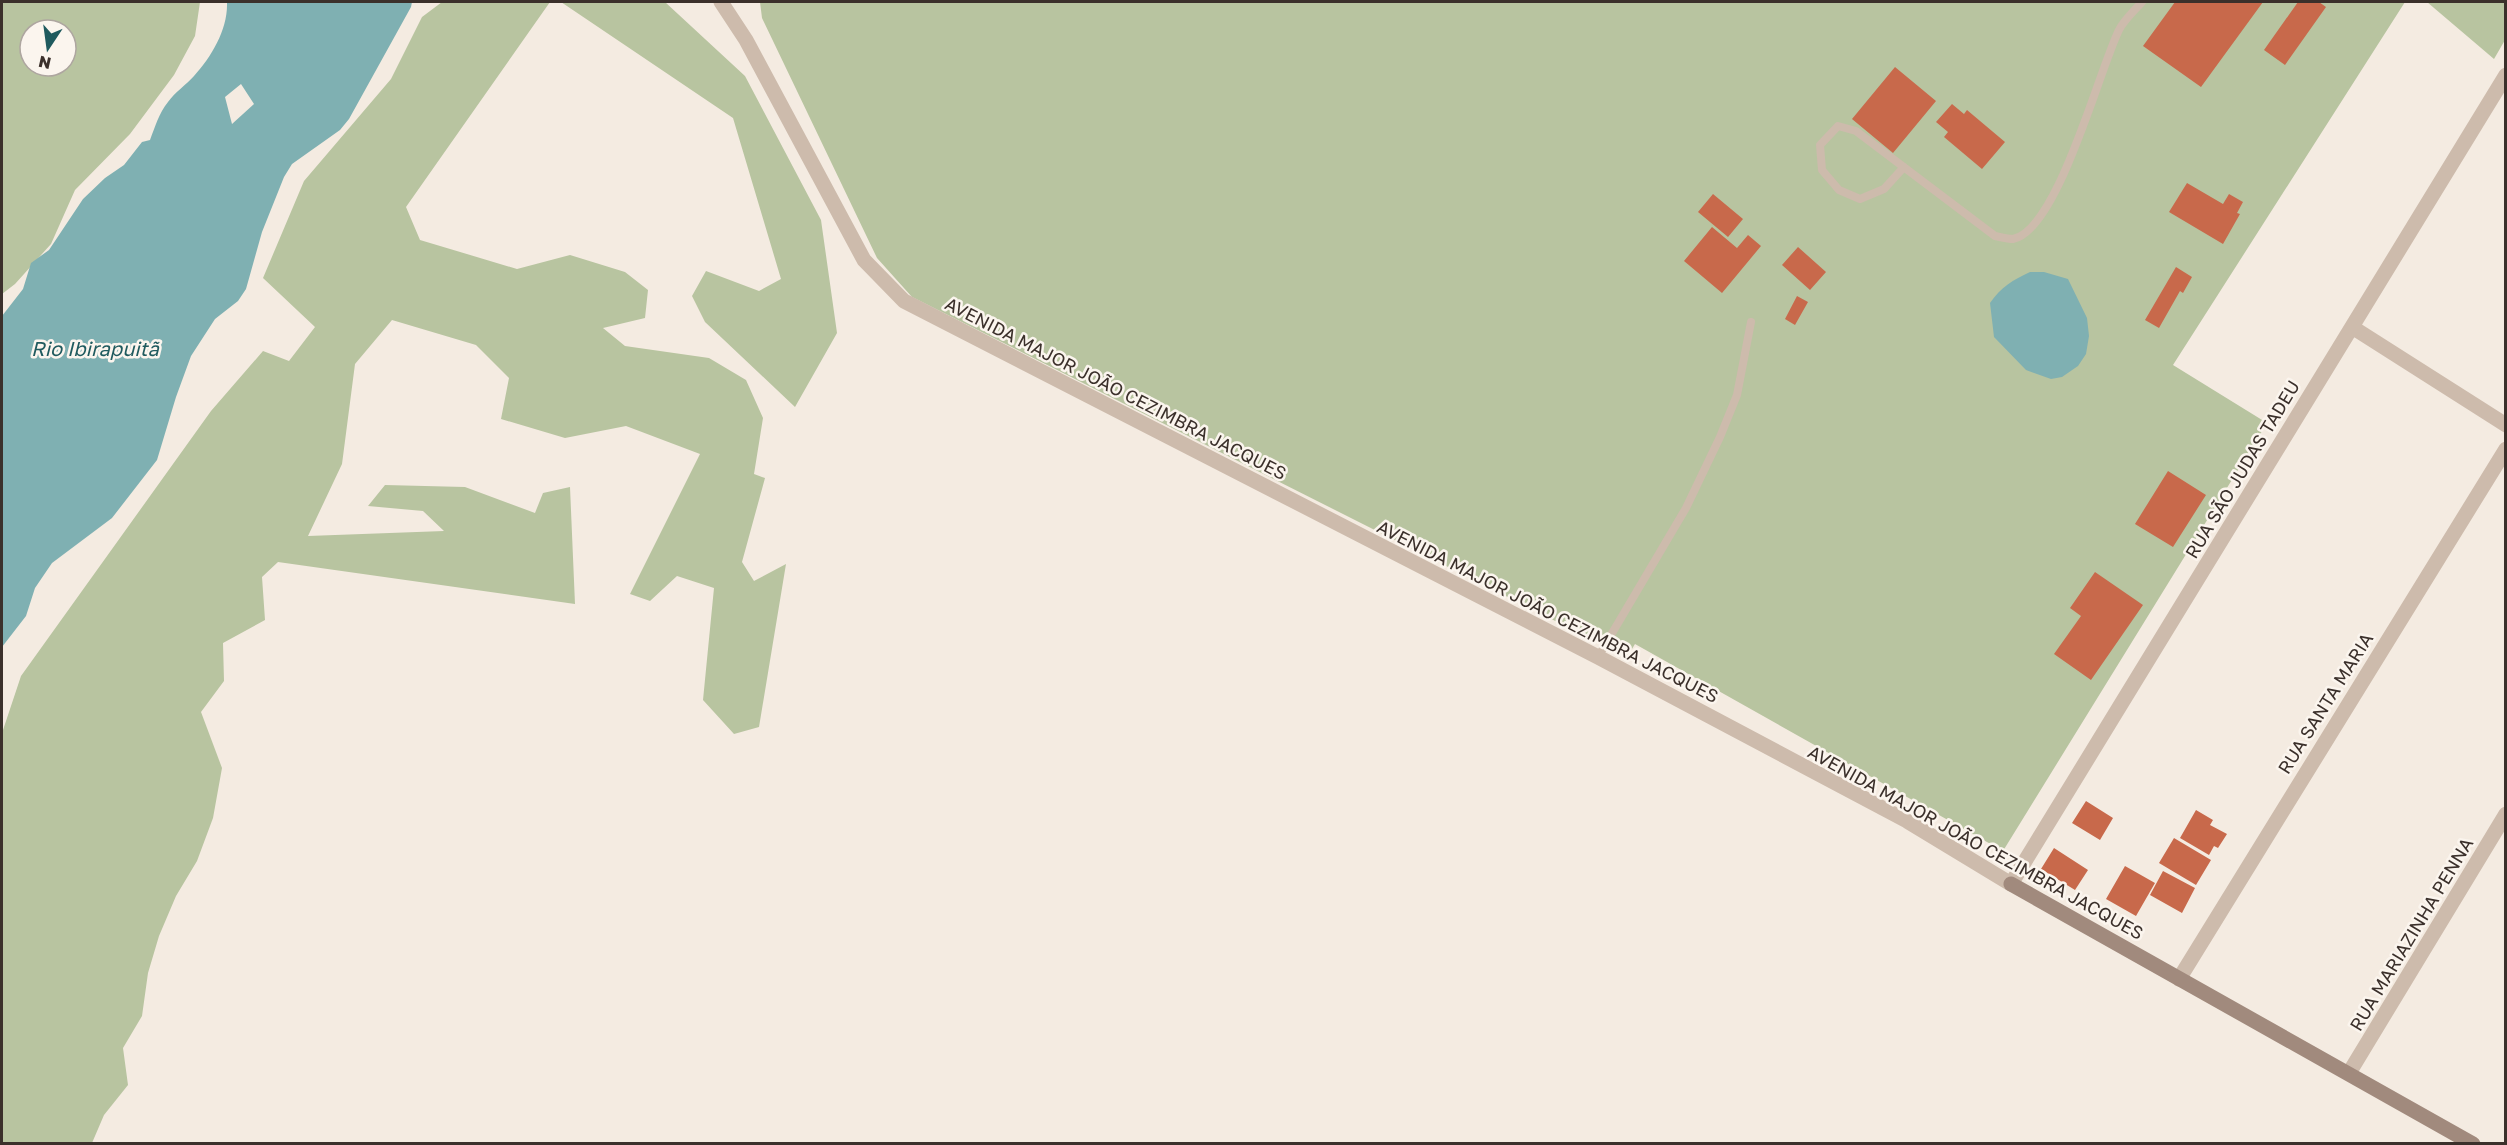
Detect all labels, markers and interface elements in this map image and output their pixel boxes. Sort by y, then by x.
north arrow [18,18,78,78]
text: N [36,52,53,74]
street label: AVENIDA MAJOR JOÃO CEZIMBRA JACQUES [942,292,1290,484]
water label: Rio Ibirapuitã [31,336,161,360]
street label: RUA SÃO JUDAS TADEU [2180,376,2304,562]
street label: AVENIDA MAJOR JOÃO CEZIMBRA JACQUES [1374,515,1722,707]
street label: RUA SANTA MARIA [2273,628,2377,778]
street label: AVENIDA MAJOR JOÃO CEZIMBRA JACQUES [1804,740,2148,944]
street label: RUA MARIAZINHA PENNA [2345,833,2477,1035]

